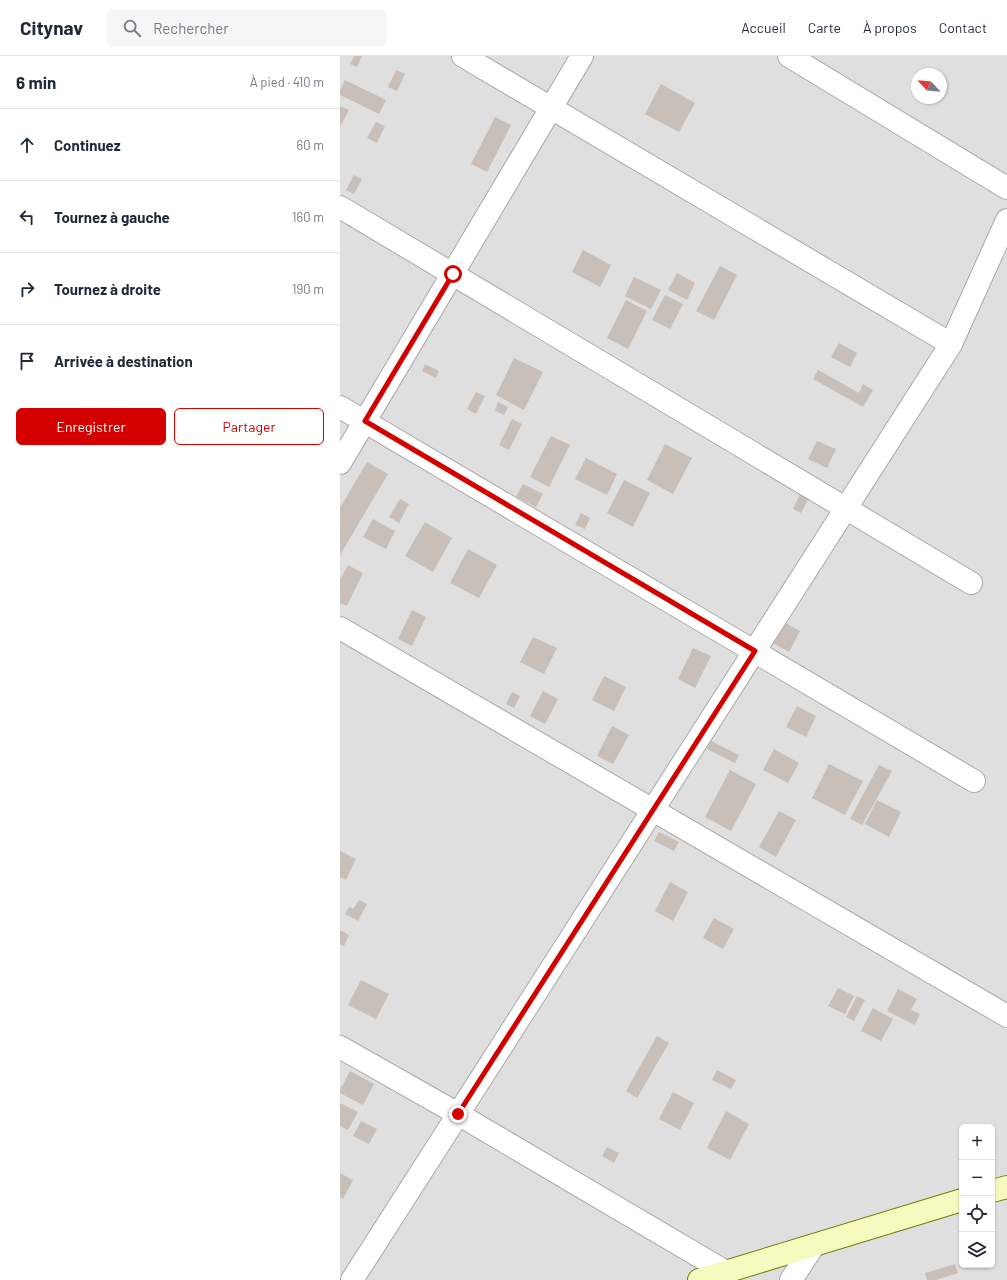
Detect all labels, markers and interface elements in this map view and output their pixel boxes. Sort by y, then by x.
search box [107,10,387,46]
text: Citynav [20,16,83,39]
icon: search [121,17,143,39]
text: Rechercher [153,19,229,37]
text: Accueil [741,19,786,36]
text: Carte [808,19,841,36]
text: À propos [863,19,917,36]
text: Contact [939,19,987,36]
north arrow [911,68,947,104]
text: 6 min [16,72,56,92]
text: À pied · 410 m [250,74,324,90]
icon: ahead [16,134,38,156]
text: Continuez [54,136,121,154]
text: 60 m [297,137,324,153]
icon: left [16,206,38,228]
text: Tournez à gauche [54,208,170,226]
text: 160 m [292,209,324,225]
route start [444,265,462,283]
icon: right [16,278,38,300]
text: Tournez à droite [54,280,161,298]
text: 190 m [292,281,324,297]
icon: arrive [16,350,38,372]
text: Arrivée à destination [54,352,193,370]
button: Enregistrer [16,408,166,445]
button: Partager [174,408,324,445]
route end [449,1105,467,1123]
map controls [959,1124,995,1268]
button: + [959,1124,995,1160]
button: − [959,1160,995,1196]
button: locate [959,1196,995,1232]
button: layers [959,1232,995,1268]

